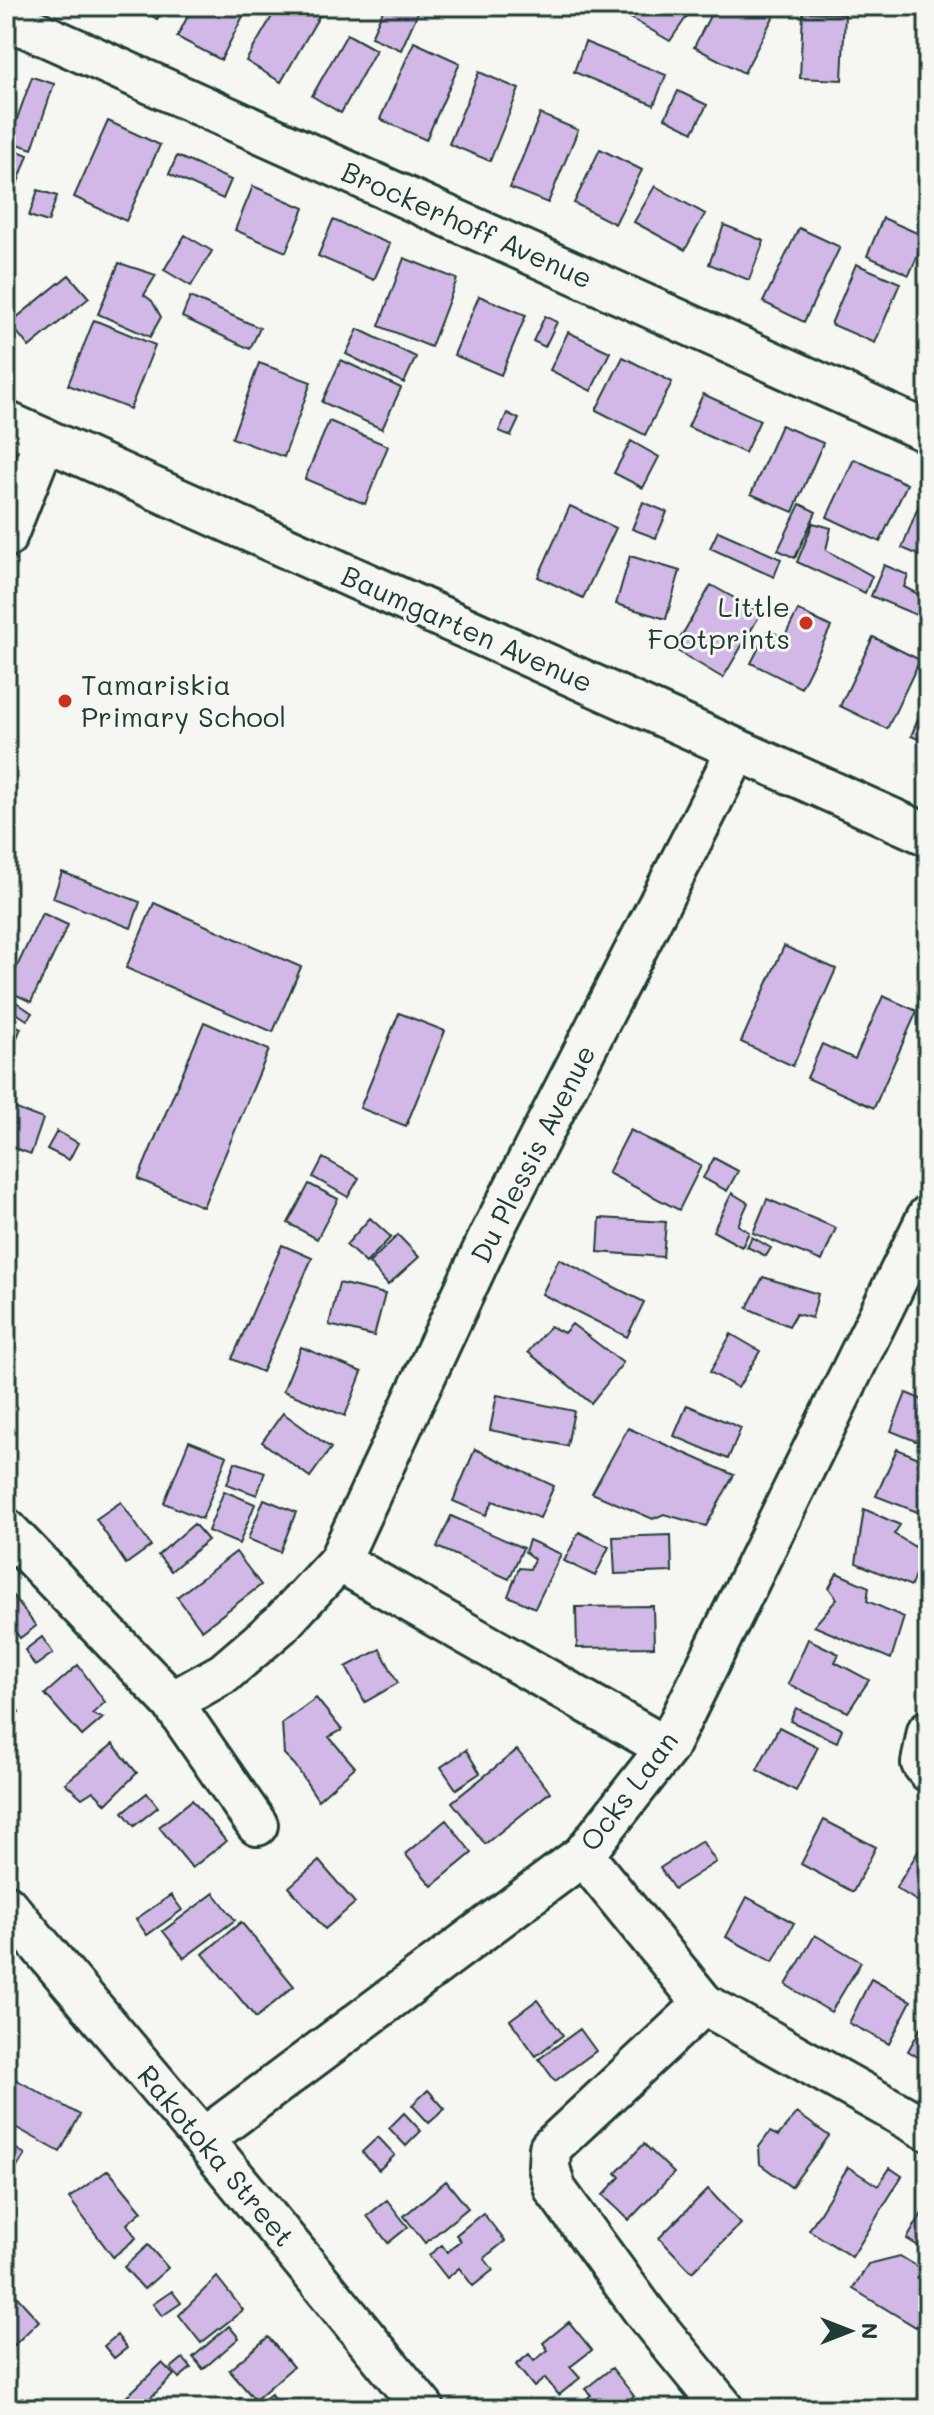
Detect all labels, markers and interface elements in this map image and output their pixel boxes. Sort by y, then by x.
street label: Brockerhoff Avenue [336,153,598,296]
street label: Baumgarten Avenue [336,556,599,700]
place label: Little Footprints [647,588,790,656]
marker: Little Footprints [797,614,815,632]
place label: Tamariskia Primary School [81,666,286,734]
marker: Tamariskia Primary School [56,692,74,710]
street label: Du Plessis Avenue [462,1038,603,1269]
street label: Ocks Laan [571,1723,685,1858]
street label: Rakotoka Street [130,2057,303,2254]
north arrow [810,2291,890,2371]
text: N [856,2323,885,2339]

